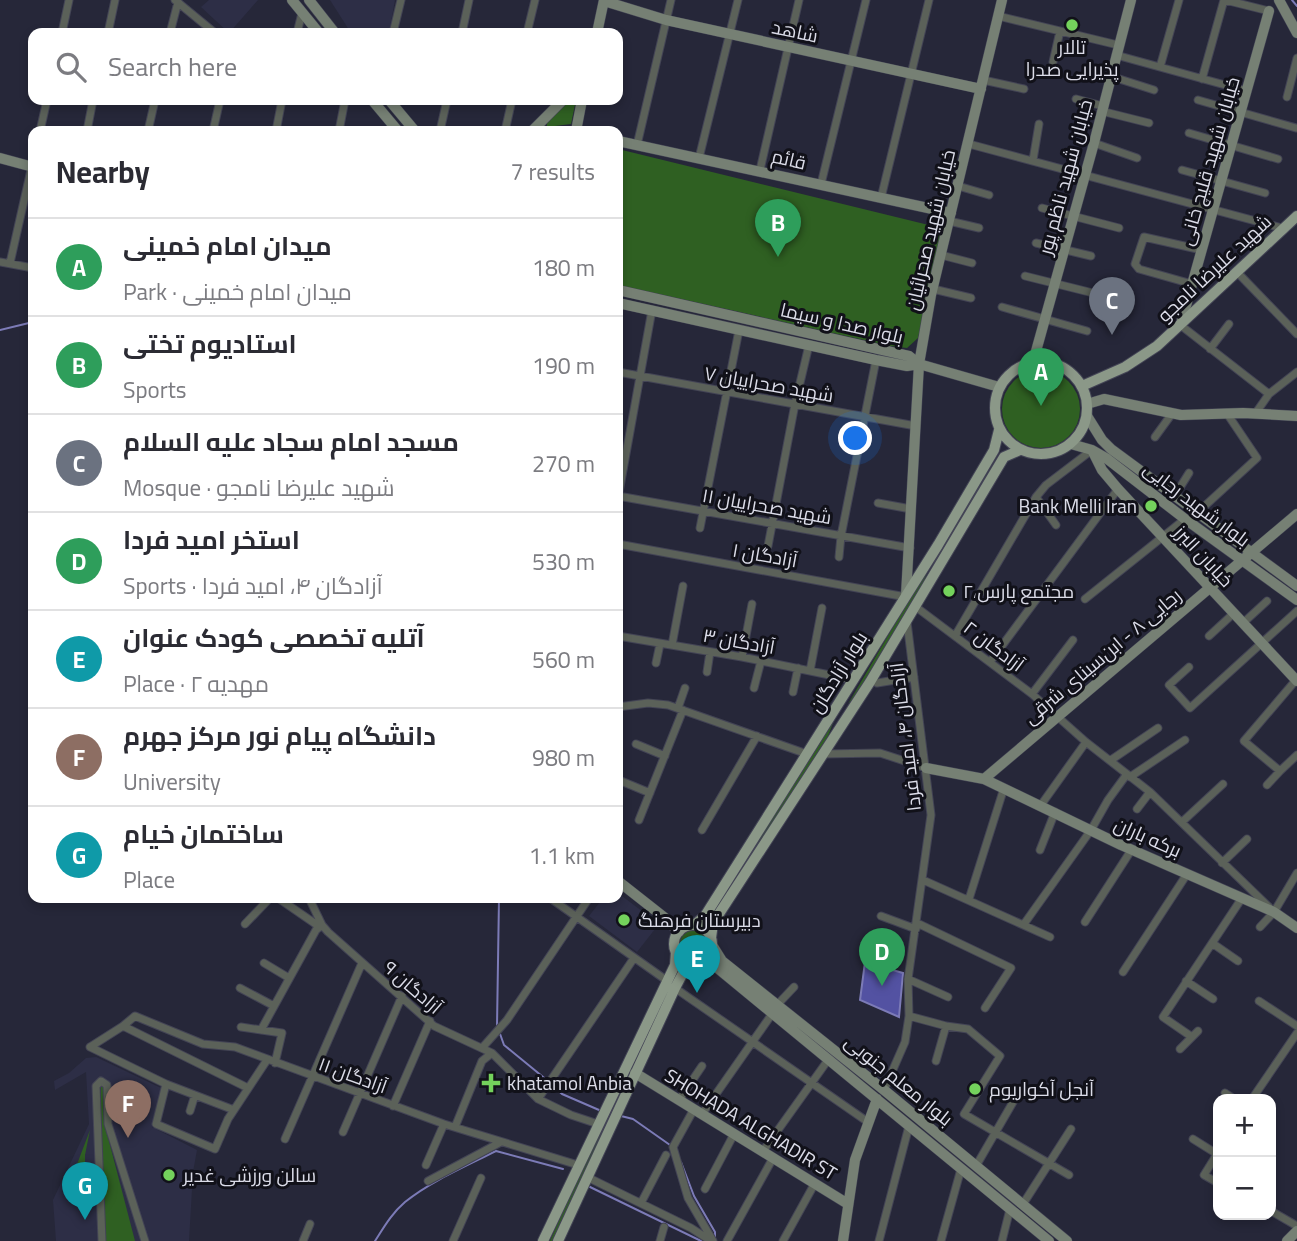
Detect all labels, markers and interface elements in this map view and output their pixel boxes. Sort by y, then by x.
street label: شاهد [768,9,822,53]
marker: تالار پذیرایی صدرا [1064,17,1080,33]
search box [28,28,623,105]
place label: تالار پذیرایی صدرا [1025,29,1119,87]
text: Search here [108,42,237,91]
icon: search [52,48,90,86]
street label: خیابان شهید قلیچ خانی [1168,72,1250,250]
street label: خیابان شهید ناظم پور [1027,95,1103,260]
street label: قائم [768,138,810,180]
text: Nearby [56,144,150,200]
street label: خیابان شهید صحرائیان [894,146,966,314]
text: 7 results [511,150,595,193]
pin: B [755,199,801,257]
street label: شهید علیرضا نامجو [1148,205,1280,331]
text: میدان امام خمینی [123,221,332,270]
text: A [72,246,86,289]
text: 180 m [532,246,595,289]
text: Park · میدان امام خمینی [123,270,352,313]
pin: C [1089,277,1135,335]
street label: بلوار صدا و سیما [777,291,907,355]
text: استادیوم تختی [123,319,297,368]
text: B [72,344,86,387]
text: 190 m [532,344,595,387]
pin: A [1018,348,1064,406]
street label: شهید صحراییان ۷ [701,355,837,413]
text: Sports [123,368,187,411]
text: مسجد امام سجاد علیه السلام [123,417,459,466]
your location [838,421,872,455]
text: C [73,442,85,485]
text: 270 m [532,442,595,485]
street label: بلوار شهید رجایی [1135,451,1259,557]
text: Mosque · شهید علیرضا نامجو [123,466,394,509]
street label: شهید صحراییان ۱۱ [699,477,835,535]
place label: Bank Melli Iran [1018,488,1137,524]
marker: Bank Melli Iran [1143,498,1159,514]
text: استخر امید فردا [123,515,300,564]
street label: خیابان البرز [1164,515,1243,596]
street label: آزادگان ۱ [730,532,800,578]
text: D [72,540,86,583]
text: 530 m [532,540,595,583]
text: Sports · آزادگان ۴، امید فردا [123,564,383,607]
place label: ۲،مجتمع پارس [963,573,1074,609]
street label: رجایی ۸ - ابن‌سینای شرقی [1014,578,1190,734]
marker: ۲،مجتمع پارس [941,583,957,599]
street label: آزادگان ۲ [955,611,1033,681]
text: آتلیه تخصصی کودک عنوان [123,613,425,662]
street label: آزادگان ۳ [700,617,778,665]
street label: بلوار آزادگان [798,624,878,720]
text: E [73,638,85,681]
text: 560 m [532,638,595,681]
street label: آزادگان ۴، امید فردا [878,661,932,813]
text: Place · مهدیه ۲ [123,662,269,705]
text: دانشگاه پیام نور مرکز جهرم [123,711,436,760]
text: F [73,736,85,779]
text: 980 m [532,736,595,779]
text: University [123,760,221,803]
street label: برکه باران [1108,806,1188,868]
text: ساختمان خیام [123,809,284,858]
text: G [72,834,86,877]
text: 1.1 km [529,834,595,877]
text: Place [123,858,175,901]
place label: دبیرستان فرهنگ [638,902,761,938]
marker: دبیرستان فرهنگ [616,912,632,928]
pin: D [859,928,905,986]
pin: E [674,935,720,993]
street label: آزادگان ۹ [375,951,451,1023]
street label: بلوار معلم جنوبی [836,1024,962,1136]
street label: آزادگان ۱۱ [313,1046,393,1104]
street label: SHOHADA ALGHADIR ST [658,1058,844,1190]
place label: khatamol Anbia [507,1065,632,1101]
place label: آنجل آکواریوم [989,1071,1094,1107]
marker: khatamol Anbia [481,1073,501,1093]
pin: F [105,1080,151,1138]
marker: آنجل آکواریوم [967,1081,983,1097]
map controls [1213,1094,1276,1220]
button: + [1213,1094,1276,1157]
place label: سالن ورزشی غدیر [182,1157,316,1193]
button: − [1213,1157,1276,1220]
pin: G [62,1162,108,1220]
marker: سالن ورزشی غدیر [161,1167,177,1183]

